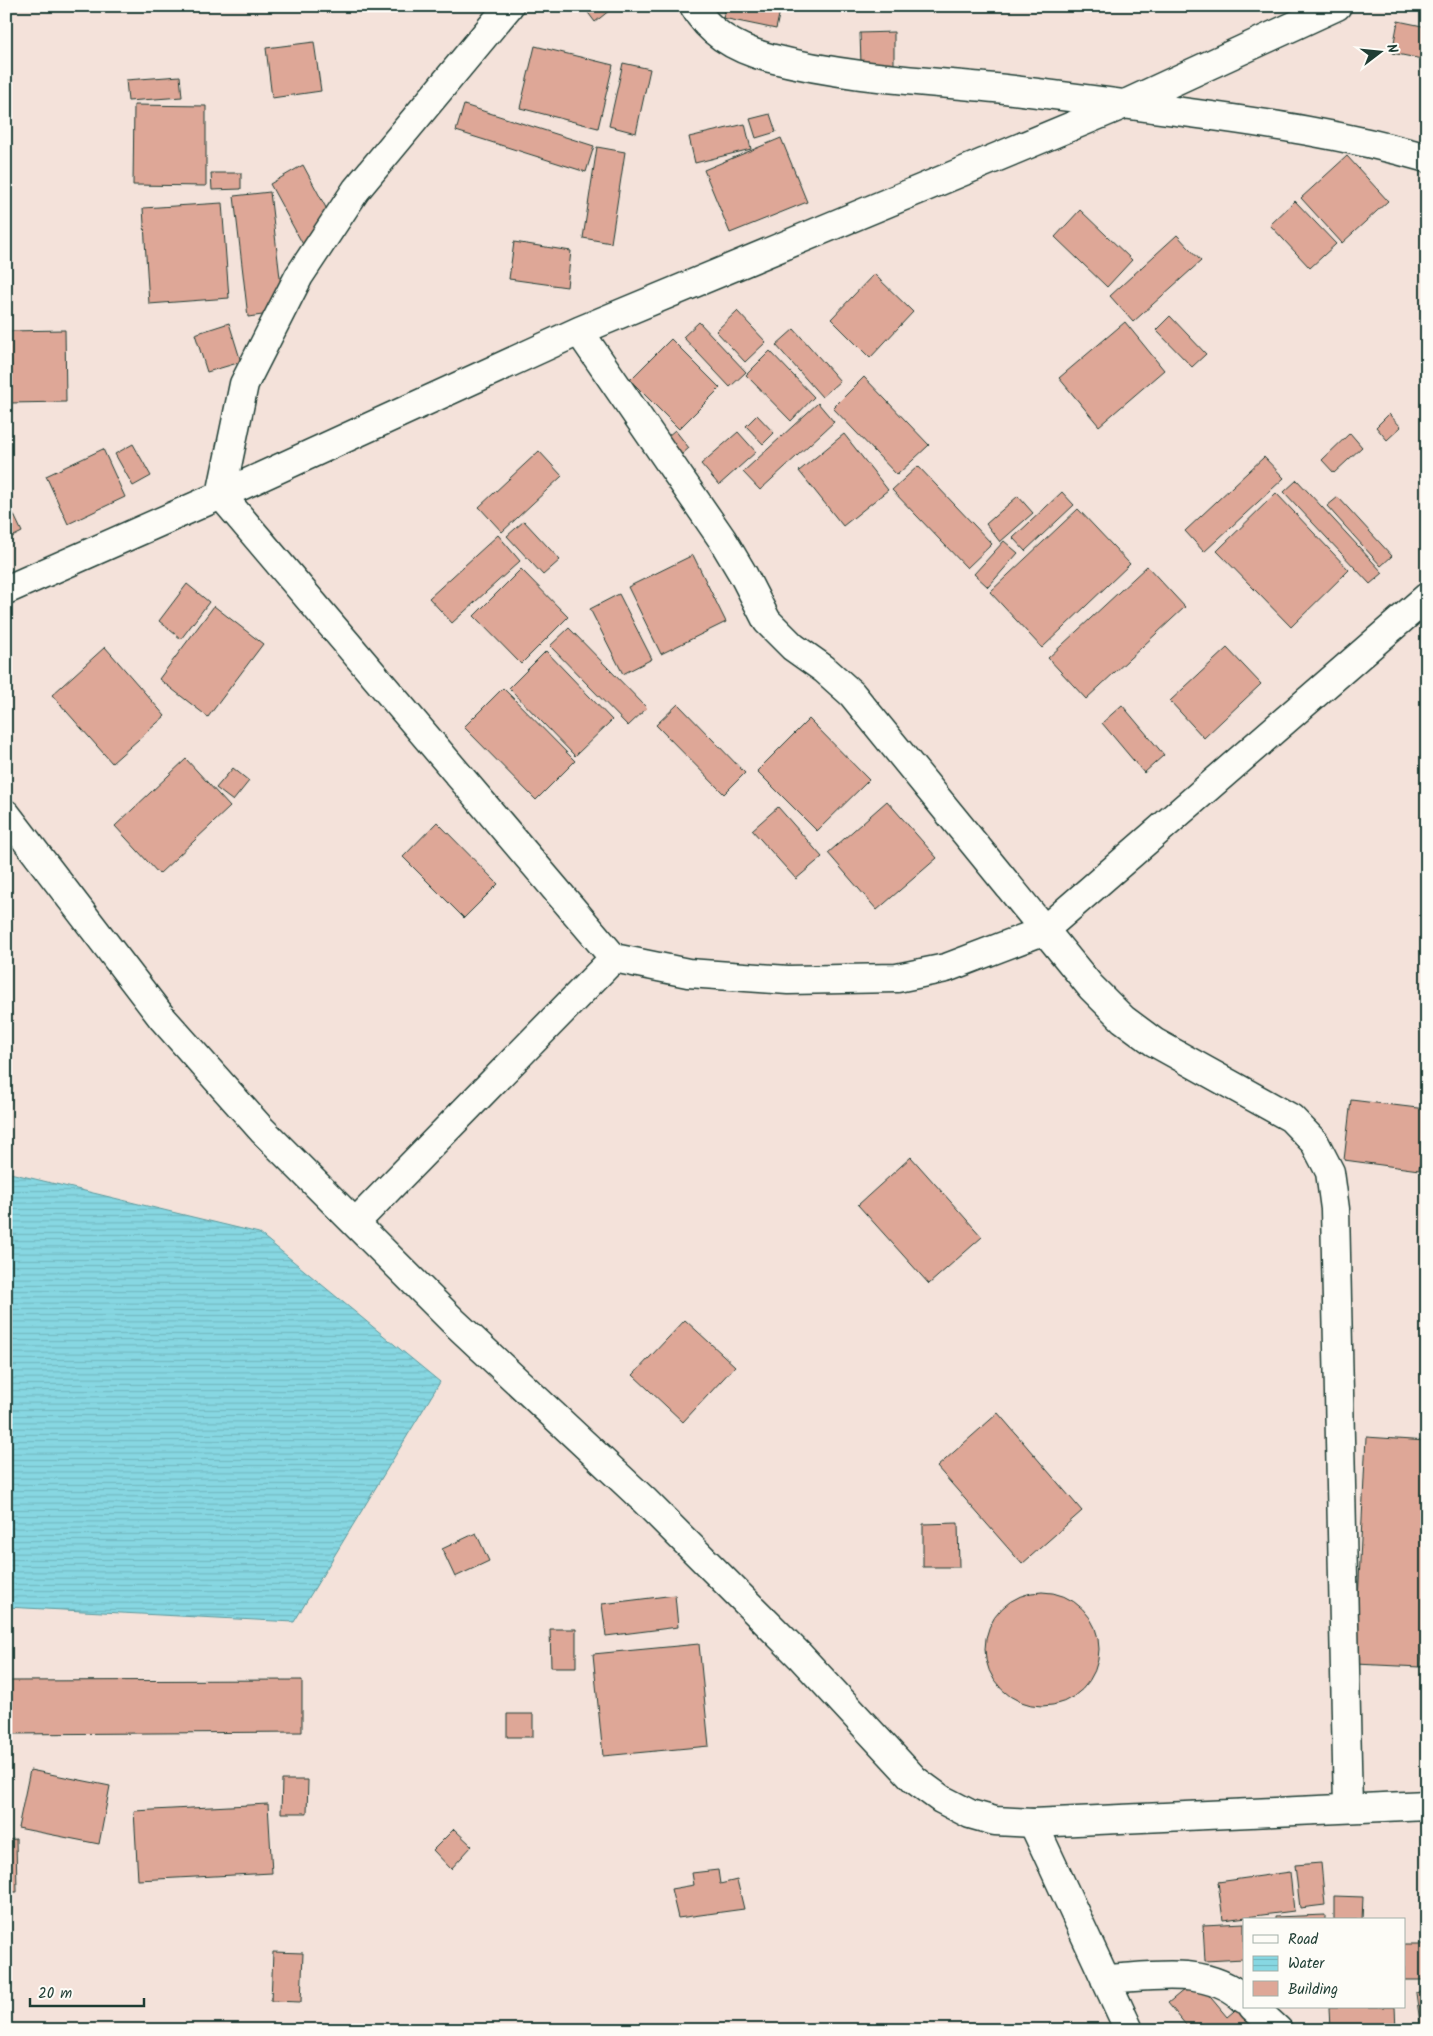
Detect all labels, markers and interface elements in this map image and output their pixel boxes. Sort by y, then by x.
north arrow [1356,28,1406,78]
text: N [1380,41,1403,56]
legend [1243,1918,1406,2008]
text: Road [1288,1928,1319,1952]
text: Water [1288,1952,1325,1976]
scale bar [30,1976,144,2008]
text: Building [1288,1978,1338,2002]
text: 20 m [38,1982,72,2006]

